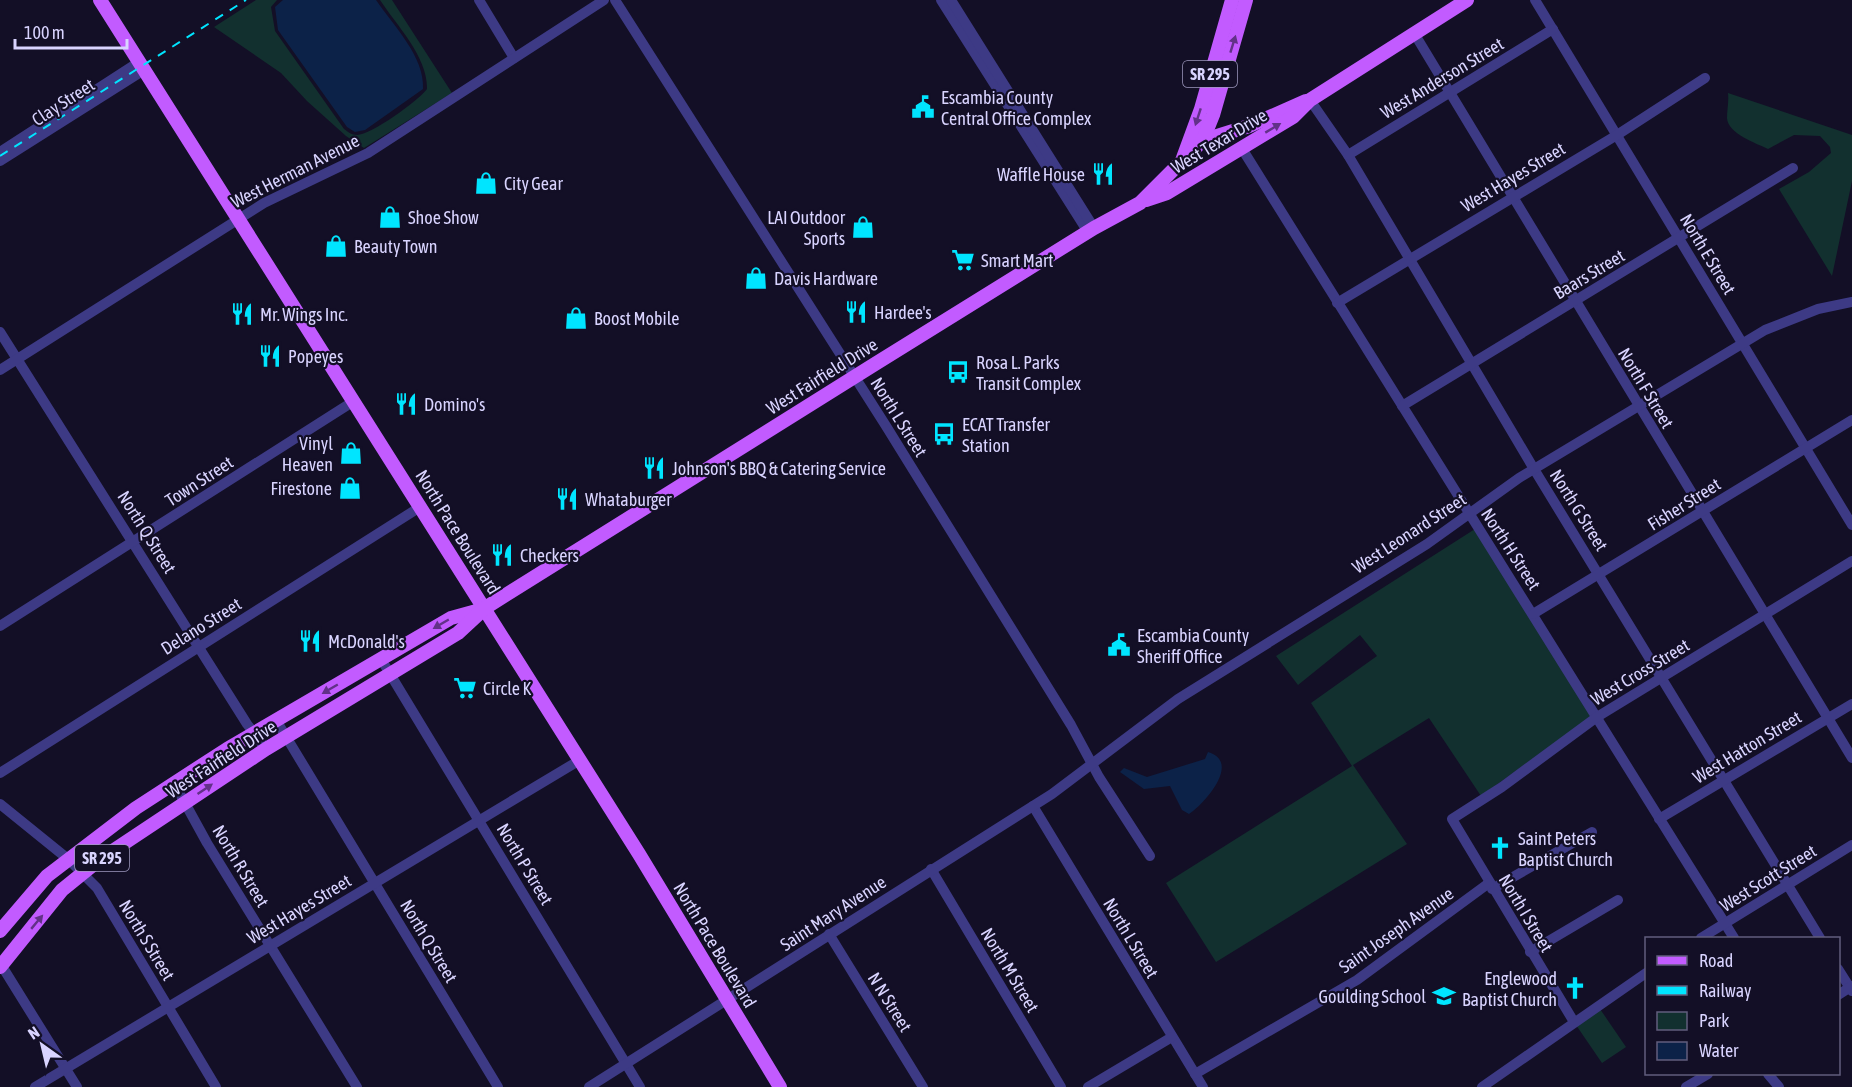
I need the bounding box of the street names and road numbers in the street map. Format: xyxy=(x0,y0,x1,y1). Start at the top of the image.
street label: West Anderson Street xyxy=(1377,33,1507,123)
road number: SR 295 xyxy=(1183,61,1237,87)
street label: Clay Street xyxy=(28,74,98,130)
street label: West Texar Drive xyxy=(1167,104,1271,178)
street label: West Herman Avenue xyxy=(227,130,363,212)
street label: West Hayes Street xyxy=(1457,138,1569,216)
street label: North E Street xyxy=(1676,210,1740,298)
street label: Baars Street xyxy=(1550,245,1628,303)
street label: West Fairfield Drive xyxy=(763,333,881,419)
street label: North F Street xyxy=(1614,344,1678,432)
street label: North L Street xyxy=(866,373,932,461)
street label: Town Street xyxy=(161,451,237,511)
street label: North G Street xyxy=(1546,465,1612,555)
street label: North Pace Boulevard xyxy=(411,466,505,598)
street label: Fisher Street xyxy=(1644,473,1724,535)
street label: North Q Street xyxy=(113,487,181,577)
street label: West Leonard Street xyxy=(1348,488,1470,578)
street label: North H Street xyxy=(1477,504,1545,594)
street label: Delano Street xyxy=(157,593,245,659)
street label: West Cross Street xyxy=(1587,634,1693,710)
street label: West Hatton Street xyxy=(1689,706,1805,788)
street label: West Fairfield Drive xyxy=(162,716,280,802)
street label: North P Street xyxy=(492,819,558,909)
street label: North R Street xyxy=(208,821,274,911)
street label: West Scott Street xyxy=(1716,840,1820,916)
road number: SR 295 xyxy=(75,845,129,871)
street label: West Hayes Street xyxy=(243,870,355,948)
street label: North I Street xyxy=(1495,870,1557,956)
street label: Saint Mary Avenue xyxy=(776,871,890,955)
street label: North Pace Boulevard xyxy=(669,879,761,1011)
street label: Saint Joseph Avenue xyxy=(1335,883,1457,977)
street label: North L Street xyxy=(1099,894,1163,982)
street label: North S Street xyxy=(115,896,179,984)
street label: North Q Street xyxy=(396,896,462,986)
street label: North M Street xyxy=(977,924,1043,1016)
street label: N N Street xyxy=(864,969,916,1035)

